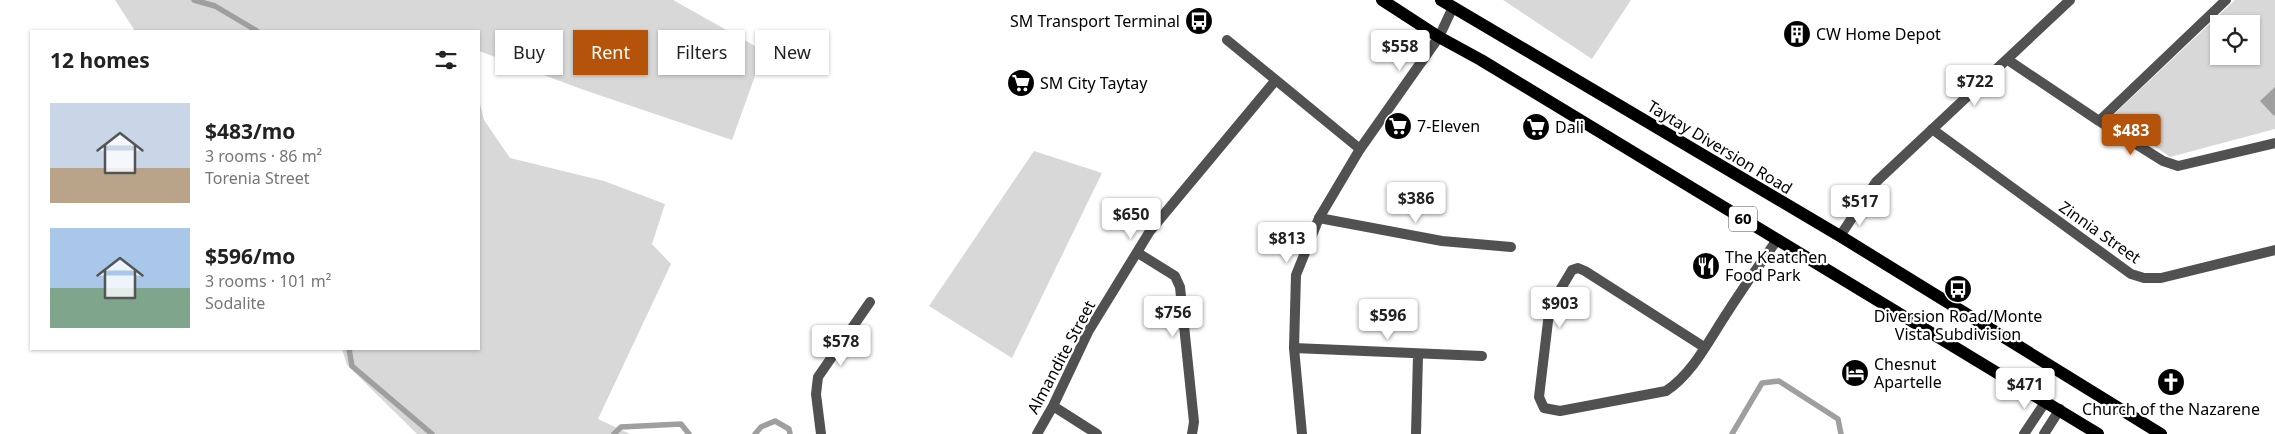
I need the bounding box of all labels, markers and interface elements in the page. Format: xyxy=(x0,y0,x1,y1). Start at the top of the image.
bus stop icon: SM Transport Terminal xyxy=(1184,6,1214,36)
place label: SM Transport Terminal xyxy=(1010,10,1180,32)
map controls xyxy=(2210,15,2260,65)
button: locate xyxy=(2210,15,2260,65)
building icon: CW Home Depot xyxy=(1782,19,1812,49)
place label: CW Home Depot xyxy=(1816,23,1941,45)
chip: Buy xyxy=(495,30,563,75)
chip: Rent xyxy=(573,30,648,75)
chip: Filters xyxy=(658,30,745,75)
chip: New xyxy=(755,30,829,75)
pin: $558 xyxy=(1370,30,1430,72)
text: $558 xyxy=(1382,35,1418,57)
text: 12 homes xyxy=(50,46,150,74)
icon: filters xyxy=(432,46,460,74)
pin: $722 xyxy=(1945,64,2005,107)
supermarket icon: SM City Taytay xyxy=(1006,68,1036,98)
text: $722 xyxy=(1957,70,1993,92)
place label: SM City Taytay xyxy=(1040,72,1148,94)
street label: Taytay Diversion Road xyxy=(1643,95,1797,199)
supermarket icon: 7-Eleven xyxy=(1383,111,1413,141)
supermarket icon: Dali xyxy=(1521,112,1551,142)
pin: $483 xyxy=(2101,114,2161,156)
place label: 7-Eleven xyxy=(1417,115,1480,137)
place label: Dali xyxy=(1555,116,1584,138)
text: $483/mo xyxy=(205,117,295,145)
text: $483 xyxy=(2113,119,2149,141)
icon: home xyxy=(90,123,150,183)
text: 3 rooms · 86 m² xyxy=(205,145,322,167)
text: Torenia Street xyxy=(205,167,310,189)
pin: $386 xyxy=(1386,182,1446,224)
pin: $517 xyxy=(1830,184,1890,227)
text: $386 xyxy=(1398,187,1434,209)
text: $517 xyxy=(1842,190,1878,212)
street label: Zinnia Street xyxy=(2055,196,2145,268)
pin: $650 xyxy=(1101,198,1161,240)
text: $650 xyxy=(1113,203,1149,225)
road number: 60 xyxy=(1729,206,1757,232)
pin: $813 xyxy=(1257,222,1317,264)
text: $813 xyxy=(1269,227,1305,249)
text: $596/mo xyxy=(205,242,295,270)
place label: The Keatchen Food Park xyxy=(1725,246,1827,286)
icon: home xyxy=(90,248,150,308)
restaurant icon: The Keatchen Food Park xyxy=(1691,251,1721,281)
text: 3 rooms · 101 m² xyxy=(205,270,331,292)
bus stop icon: Diversion Road/Monte Vista Subdivision xyxy=(1943,274,1973,304)
pin: $903 xyxy=(1530,286,1590,329)
text: Sodalite xyxy=(205,292,265,314)
text: $903 xyxy=(1542,292,1578,314)
street label: Almandite Street xyxy=(1022,296,1100,418)
pin: $756 xyxy=(1143,296,1203,338)
pin: $596 xyxy=(1358,298,1418,341)
text: $756 xyxy=(1155,301,1191,323)
text: $596 xyxy=(1370,304,1406,326)
place label: Diversion Road/Monte Vista Subdivision xyxy=(1874,305,2042,345)
pin: $578 xyxy=(811,324,871,367)
text: $578 xyxy=(823,330,859,352)
place label: Chesnut Apartelle xyxy=(1874,353,1942,393)
hotel icon: Chesnut Apartelle xyxy=(1840,358,1870,388)
church icon: Church of the Nazarene xyxy=(2156,367,2186,397)
pin: $471 xyxy=(1995,368,2055,410)
text: $471 xyxy=(2007,373,2043,395)
place label: Church of the Nazarene xyxy=(2082,398,2260,420)

